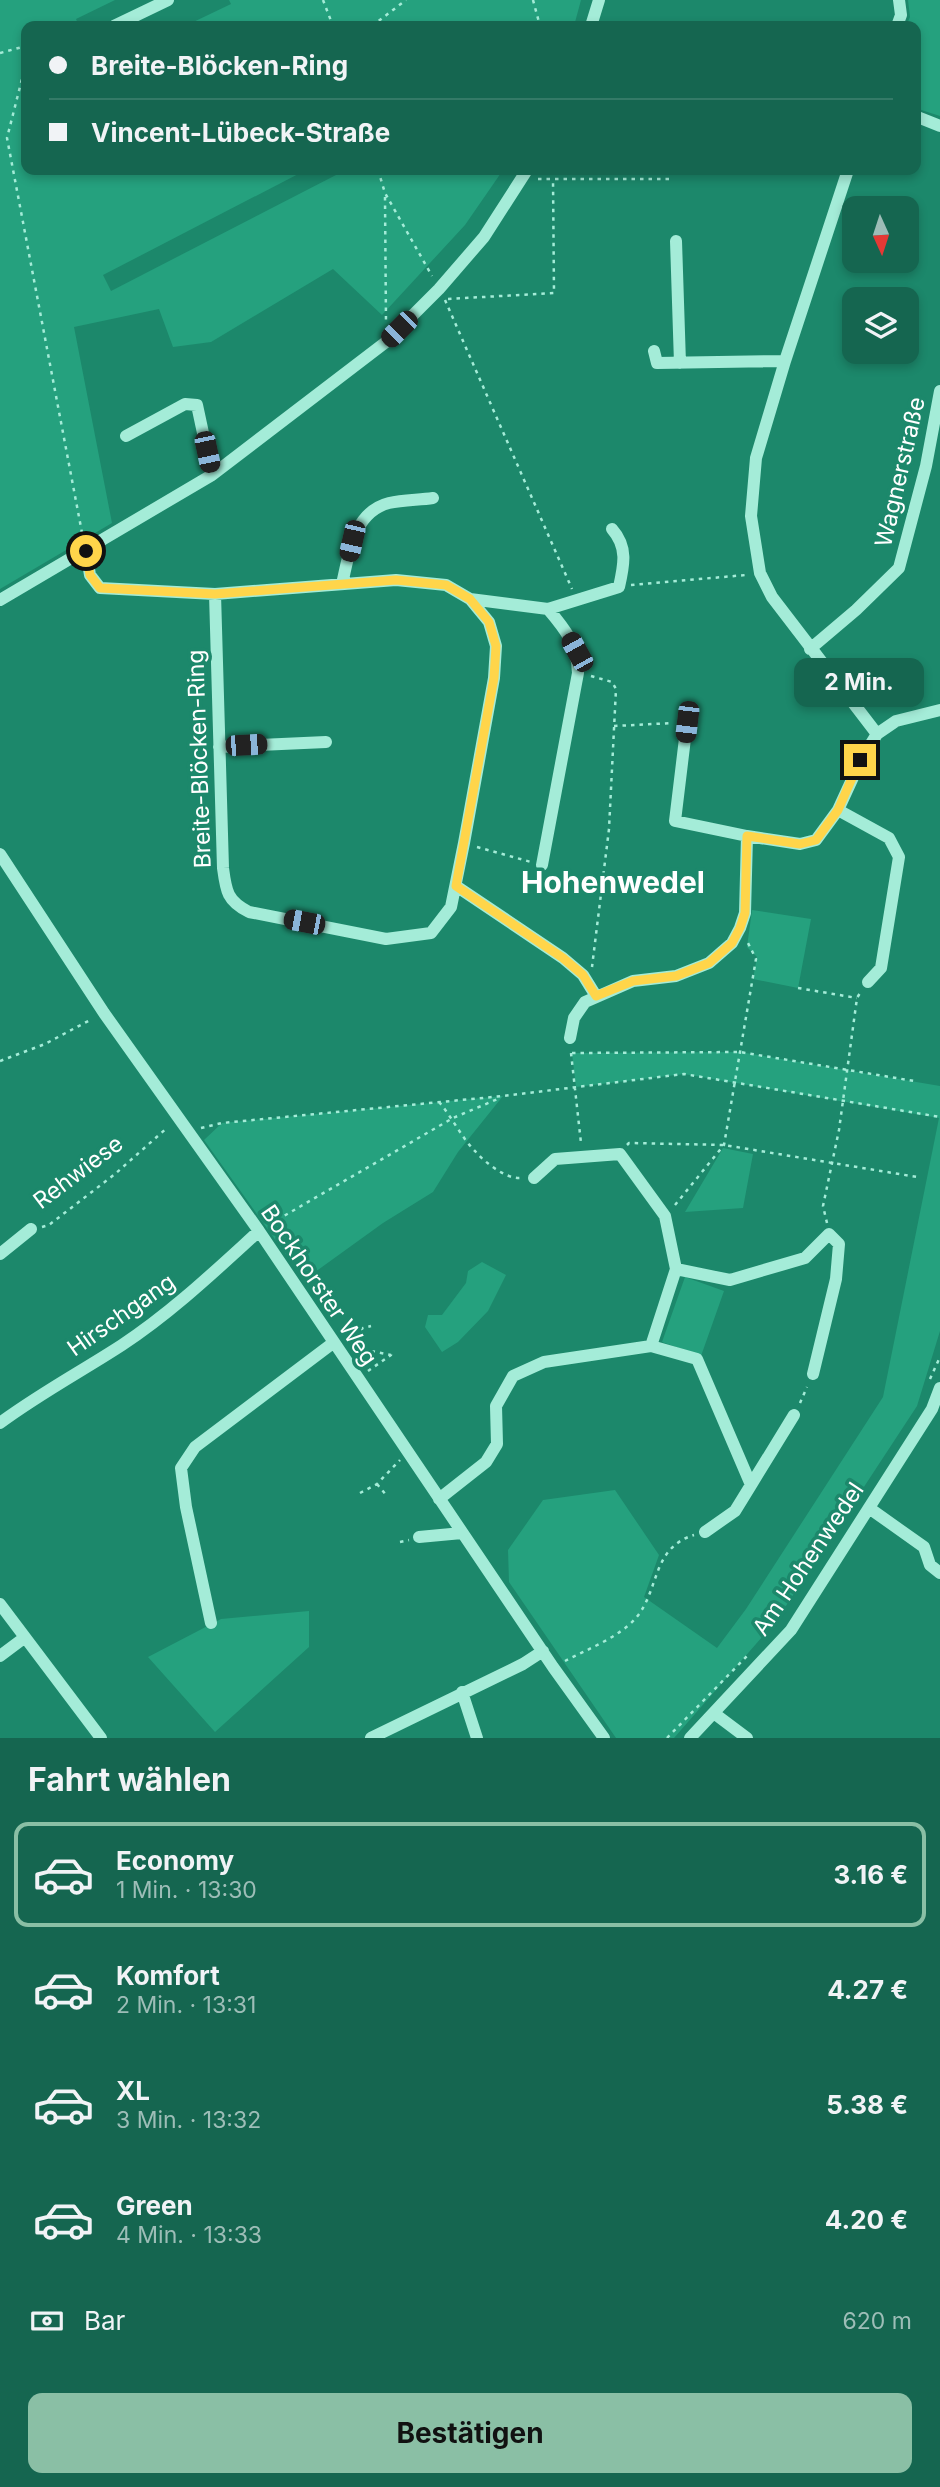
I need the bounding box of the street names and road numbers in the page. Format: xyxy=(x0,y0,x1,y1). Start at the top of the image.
street label: Wagnerstraße xyxy=(869,394,931,550)
street label: Breite-Blöcken-Ring xyxy=(181,649,217,869)
street label: Rehwiese xyxy=(28,1129,128,1215)
street label: Bockhorster Weg xyxy=(255,1199,383,1371)
street label: Hirschgang xyxy=(62,1268,180,1362)
street label: Am Hohenwedel xyxy=(746,1477,870,1641)

